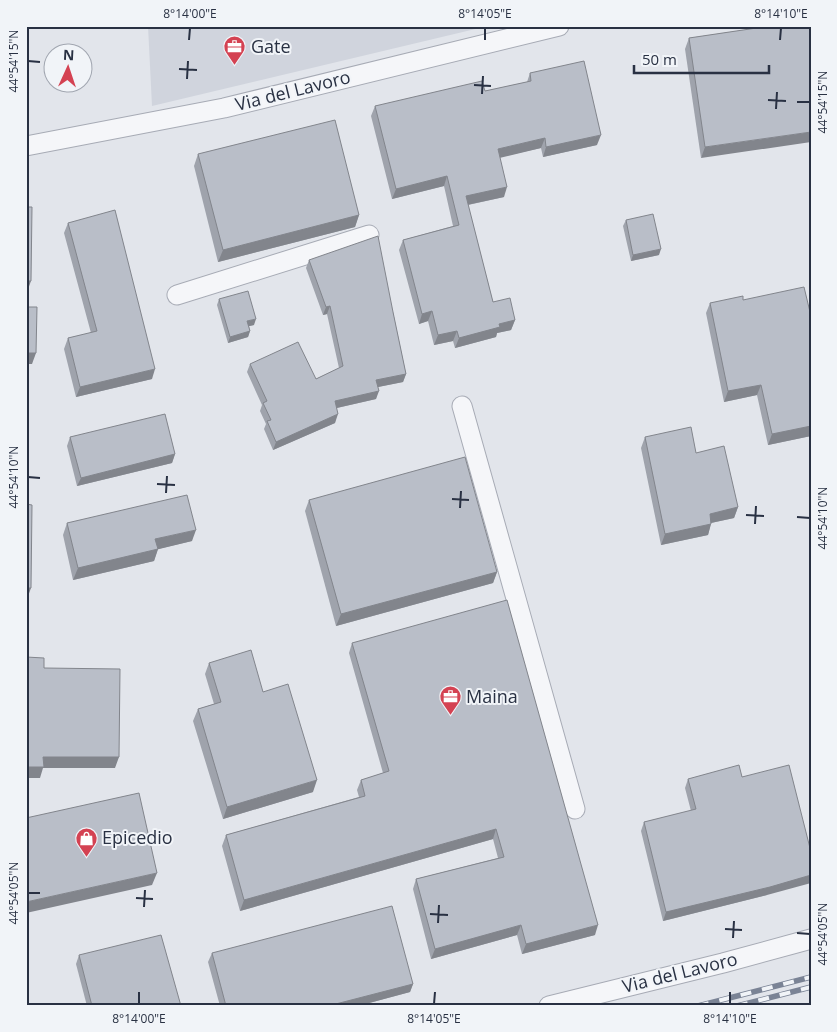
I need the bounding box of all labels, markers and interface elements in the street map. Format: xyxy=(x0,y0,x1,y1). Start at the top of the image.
text: 8°14'00"E xyxy=(163,5,217,22)
text: 8°14'05"E xyxy=(458,5,512,22)
text: 8°14'10"E xyxy=(754,5,808,22)
text: 44°54'15"N xyxy=(5,30,22,92)
place label: Gate xyxy=(251,34,291,58)
office icon: Gate xyxy=(223,35,247,66)
north arrow xyxy=(42,42,92,92)
scale bar xyxy=(634,42,770,74)
text: N xyxy=(63,45,75,64)
text: 50 m xyxy=(642,49,677,69)
street label: Via del Lavoro xyxy=(233,64,353,116)
text: 44°54'15"N xyxy=(814,71,831,133)
text: 44°54'10"N xyxy=(5,446,22,508)
text: 44°54'10"N xyxy=(814,487,831,549)
place label: Maina xyxy=(466,684,518,708)
office icon: Maina xyxy=(438,685,462,716)
place label: Epicedio xyxy=(102,825,173,849)
shop icon: Epicedio xyxy=(74,826,98,857)
text: 44°54'05"N xyxy=(5,862,22,924)
text: 44°54'05"N xyxy=(814,903,831,965)
street label: Via del Lavoro xyxy=(620,946,740,998)
text: 8°14'00"E xyxy=(112,1010,166,1027)
text: 8°14'05"E xyxy=(407,1010,461,1027)
text: 8°14'10"E xyxy=(703,1010,757,1027)

